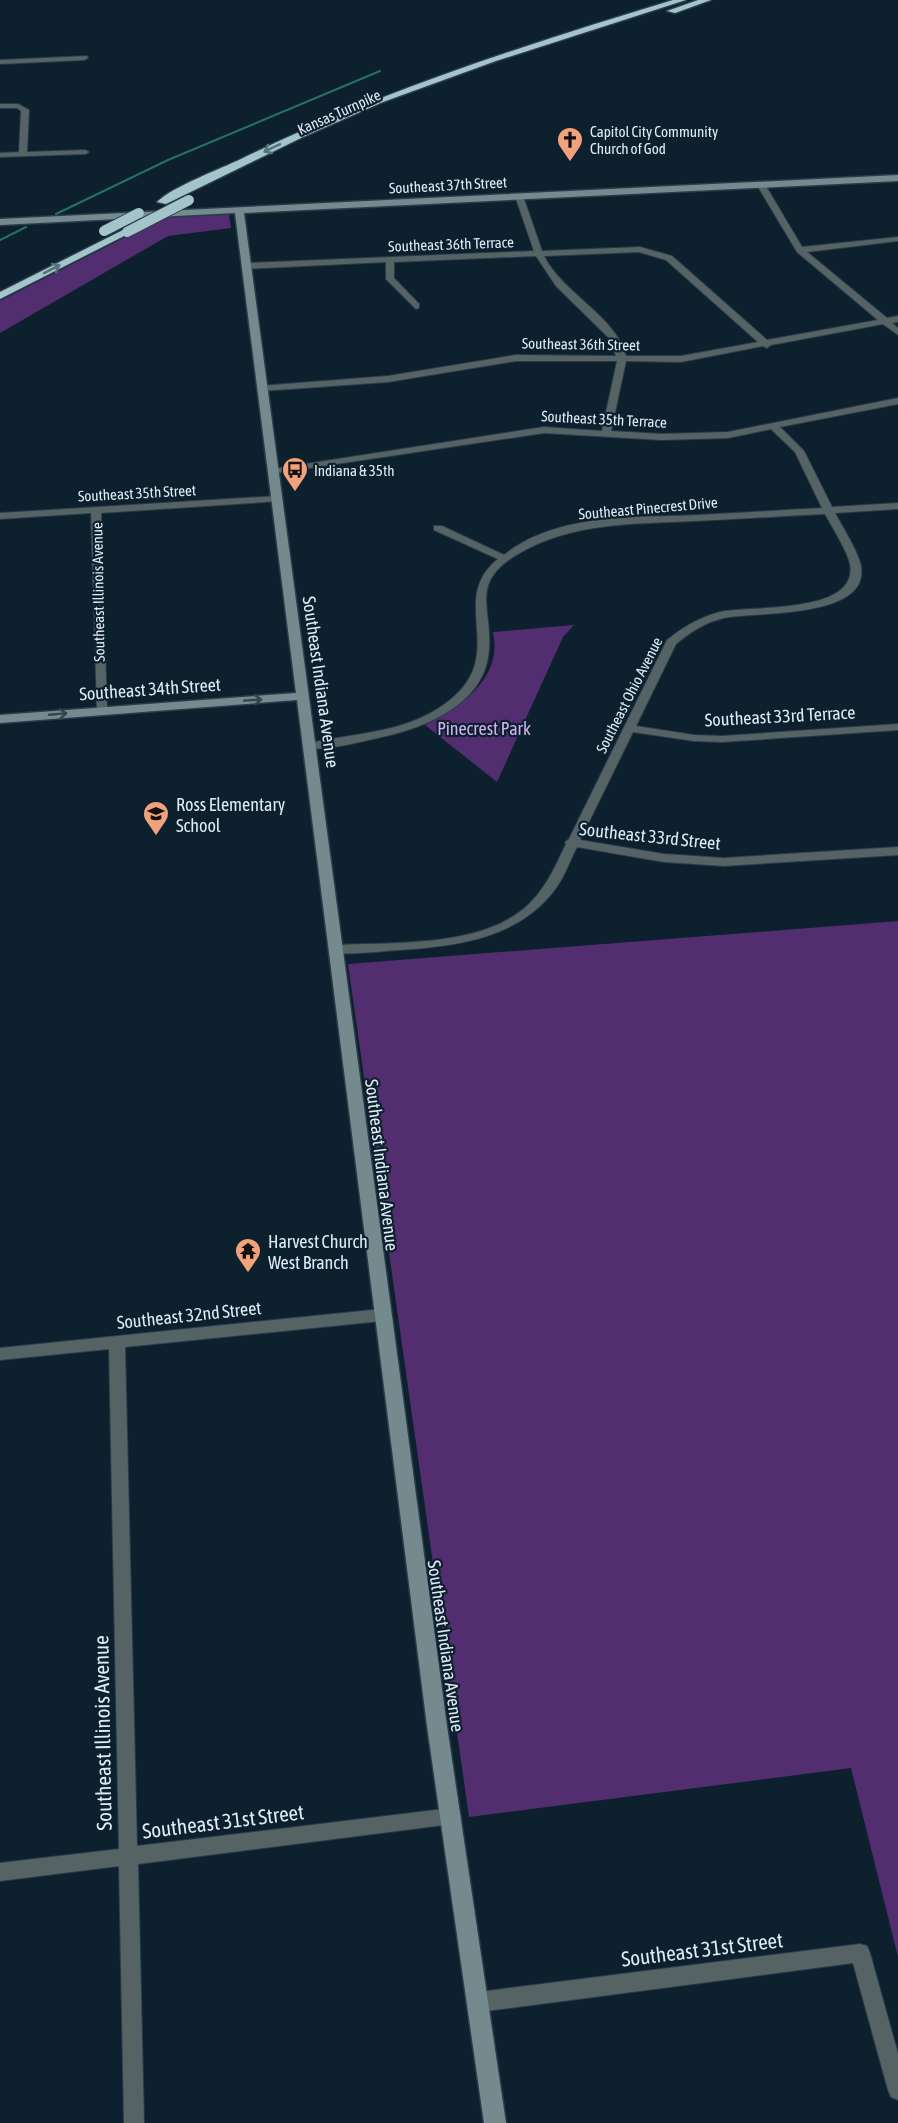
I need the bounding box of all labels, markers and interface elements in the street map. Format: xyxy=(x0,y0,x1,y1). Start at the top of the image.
street label: Kansas Turnpike xyxy=(295,86,383,138)
place label: Capitol City Community Church of God xyxy=(590,123,718,157)
church icon: Capitol City Community Church of God xyxy=(555,125,585,163)
one-way arrow xyxy=(263,142,281,154)
street label: Southeast 37th Street xyxy=(388,173,508,197)
street label: Southeast 36th Terrace xyxy=(388,233,514,255)
one-way arrow xyxy=(43,263,61,275)
street label: Southeast 36th Street xyxy=(522,334,640,354)
street label: Southeast 35th Terrace xyxy=(541,407,667,431)
bus stop icon: Indiana & 35th xyxy=(280,455,310,493)
place label: Indiana & 35th xyxy=(314,462,395,479)
street label: Southeast 35th Street xyxy=(77,481,197,505)
street label: Southeast Pinecrest Drive xyxy=(578,493,719,523)
street label: Southeast Illinois Avenue xyxy=(88,522,108,662)
street label: Southeast Indiana Avenue xyxy=(299,595,343,769)
street label: Southeast Ohio Avenue xyxy=(592,634,666,756)
street label: Southeast 34th Street xyxy=(78,674,222,704)
one-way arrow xyxy=(242,694,262,705)
street label: Southeast 33rd Terrace xyxy=(704,702,856,730)
one-way arrow xyxy=(48,708,68,719)
park label: Pinecrest Park xyxy=(437,718,531,739)
place label: Ross Elementary School xyxy=(176,794,285,836)
school or university icon: Ross Elementary School xyxy=(141,799,171,837)
street label: Southeast 33rd Street xyxy=(578,818,722,854)
street label: Southeast Indiana Avenue xyxy=(361,1078,403,1252)
place label: Harvest Church West Branch xyxy=(268,1231,368,1273)
temple icon: Harvest Church West Branch xyxy=(233,1236,263,1274)
street label: Southeast 32nd Street xyxy=(116,1297,262,1333)
street label: Southeast Indiana Avenue xyxy=(424,1559,468,1733)
street label: Southeast Illinois Avenue xyxy=(88,1635,116,1831)
street label: Southeast 31st Street xyxy=(141,1799,305,1843)
street label: Southeast 31st Street xyxy=(620,1927,784,1971)

